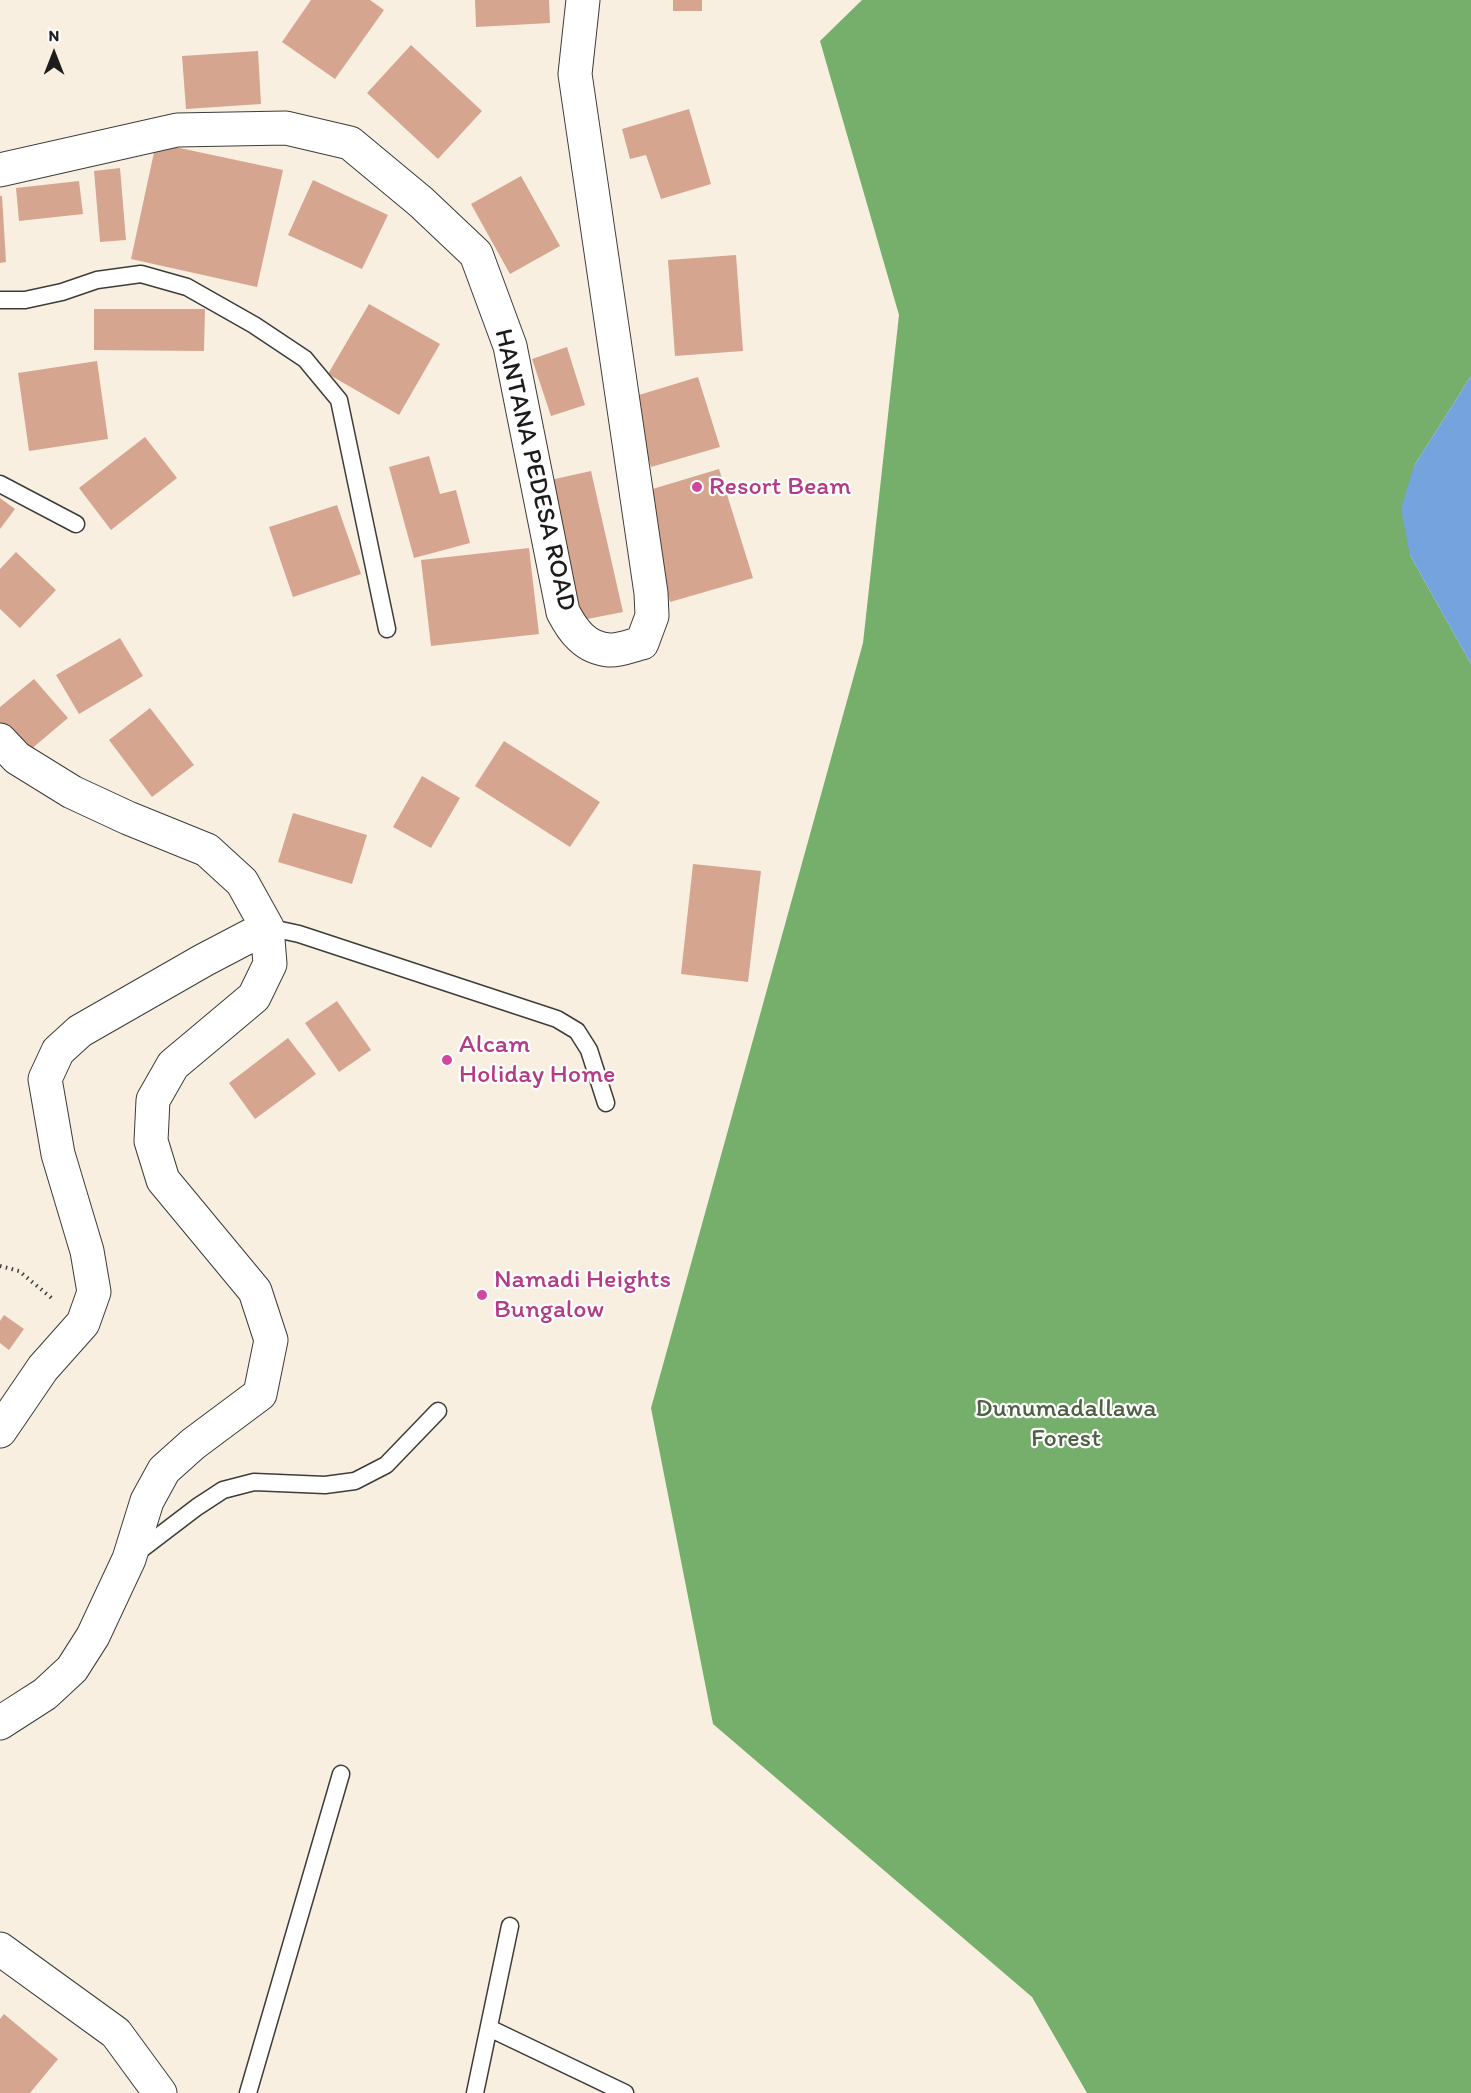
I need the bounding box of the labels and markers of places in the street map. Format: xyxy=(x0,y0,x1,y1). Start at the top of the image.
place label: Resort Beam xyxy=(709,471,851,503)
marker: Resort Beam xyxy=(690,480,704,494)
place label: Alcam Holiday Home xyxy=(459,1029,615,1090)
marker: Alcam Holiday Home xyxy=(440,1053,454,1067)
place label: Namadi Heights Bungalow xyxy=(494,1264,671,1326)
marker: Namadi Heights Bungalow xyxy=(475,1288,489,1302)

